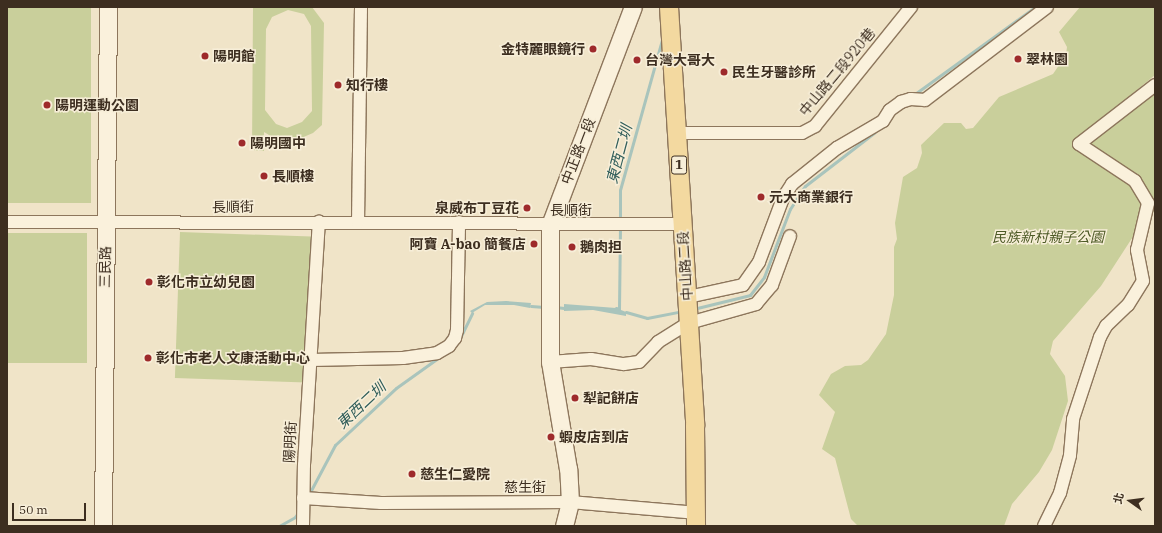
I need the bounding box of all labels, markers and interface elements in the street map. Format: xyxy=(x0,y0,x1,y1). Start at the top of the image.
street label: 中山路二段920巷 xyxy=(795,25,879,119)
place label: 金特麗眼鏡行 xyxy=(501,41,585,57)
marker: 金特麗眼鏡行 xyxy=(588,44,598,54)
place label: 陽明館 xyxy=(213,48,255,64)
marker: 陽明館 xyxy=(200,51,210,61)
place label: 翠林園 xyxy=(1026,51,1068,67)
place label: 台灣大哥大 xyxy=(645,52,715,68)
marker: 翠林園 xyxy=(1013,54,1023,64)
marker: 台灣大哥大 xyxy=(632,55,642,65)
place label: 民生牙醫診所 xyxy=(732,64,816,80)
marker: 民生牙醫診所 xyxy=(719,67,729,77)
place label: 知行樓 xyxy=(346,77,388,93)
marker: 知行樓 xyxy=(333,80,343,90)
place label: 陽明運動公園 xyxy=(55,97,139,113)
marker: 陽明運動公園 xyxy=(42,100,52,110)
street label: 中正路一段 xyxy=(558,115,598,187)
water label: 東西二圳 xyxy=(603,123,635,185)
place label: 陽明國中 xyxy=(250,135,306,151)
marker: 陽明國中 xyxy=(237,138,247,148)
road number: 1 xyxy=(671,154,687,176)
place label: 長順樓 xyxy=(272,168,314,184)
marker: 長順樓 xyxy=(259,171,269,181)
place label: 元大商業銀行 xyxy=(769,189,853,205)
marker: 元大商業銀行 xyxy=(756,192,766,202)
street label: 長順街 xyxy=(212,198,254,216)
place label: 泉威布丁豆花 xyxy=(435,200,519,216)
street label: 長順街 xyxy=(550,202,592,218)
marker: 泉威布丁豆花 xyxy=(522,203,532,213)
park label: 民族新村親子公園 xyxy=(992,229,1104,245)
street label: 中山路二段 xyxy=(674,230,696,302)
place label: 阿寶 A-bao 簡餐店 xyxy=(409,236,526,252)
marker: 阿寶 A-bao 簡餐店 xyxy=(529,239,539,249)
place label: 鵝肉担 xyxy=(580,239,622,255)
marker: 鵝肉担 xyxy=(567,242,577,252)
street label: 三民路 xyxy=(96,246,114,288)
place label: 彰化市立幼兒園 xyxy=(157,274,255,290)
marker: 彰化市立幼兒園 xyxy=(144,277,154,287)
place label: 彰化市老人文康活動中心 xyxy=(156,350,310,366)
marker: 彰化市老人文康活動中心 xyxy=(143,353,153,363)
water label: 東西二圳 xyxy=(333,378,389,432)
place label: 犁記餅店 xyxy=(583,390,639,406)
marker: 犁記餅店 xyxy=(570,393,580,403)
street label: 陽明街 xyxy=(281,421,299,463)
place label: 蝦皮店到店 xyxy=(559,429,629,445)
marker: 蝦皮店到店 xyxy=(546,432,556,442)
place label: 慈生仁愛院 xyxy=(420,466,490,482)
marker: 慈生仁愛院 xyxy=(407,469,417,479)
street label: 慈生街 xyxy=(504,479,546,495)
north arrow xyxy=(1110,481,1150,521)
text: 北 xyxy=(1110,491,1126,505)
scale bar xyxy=(14,495,88,521)
text: 50 m xyxy=(19,502,48,517)

